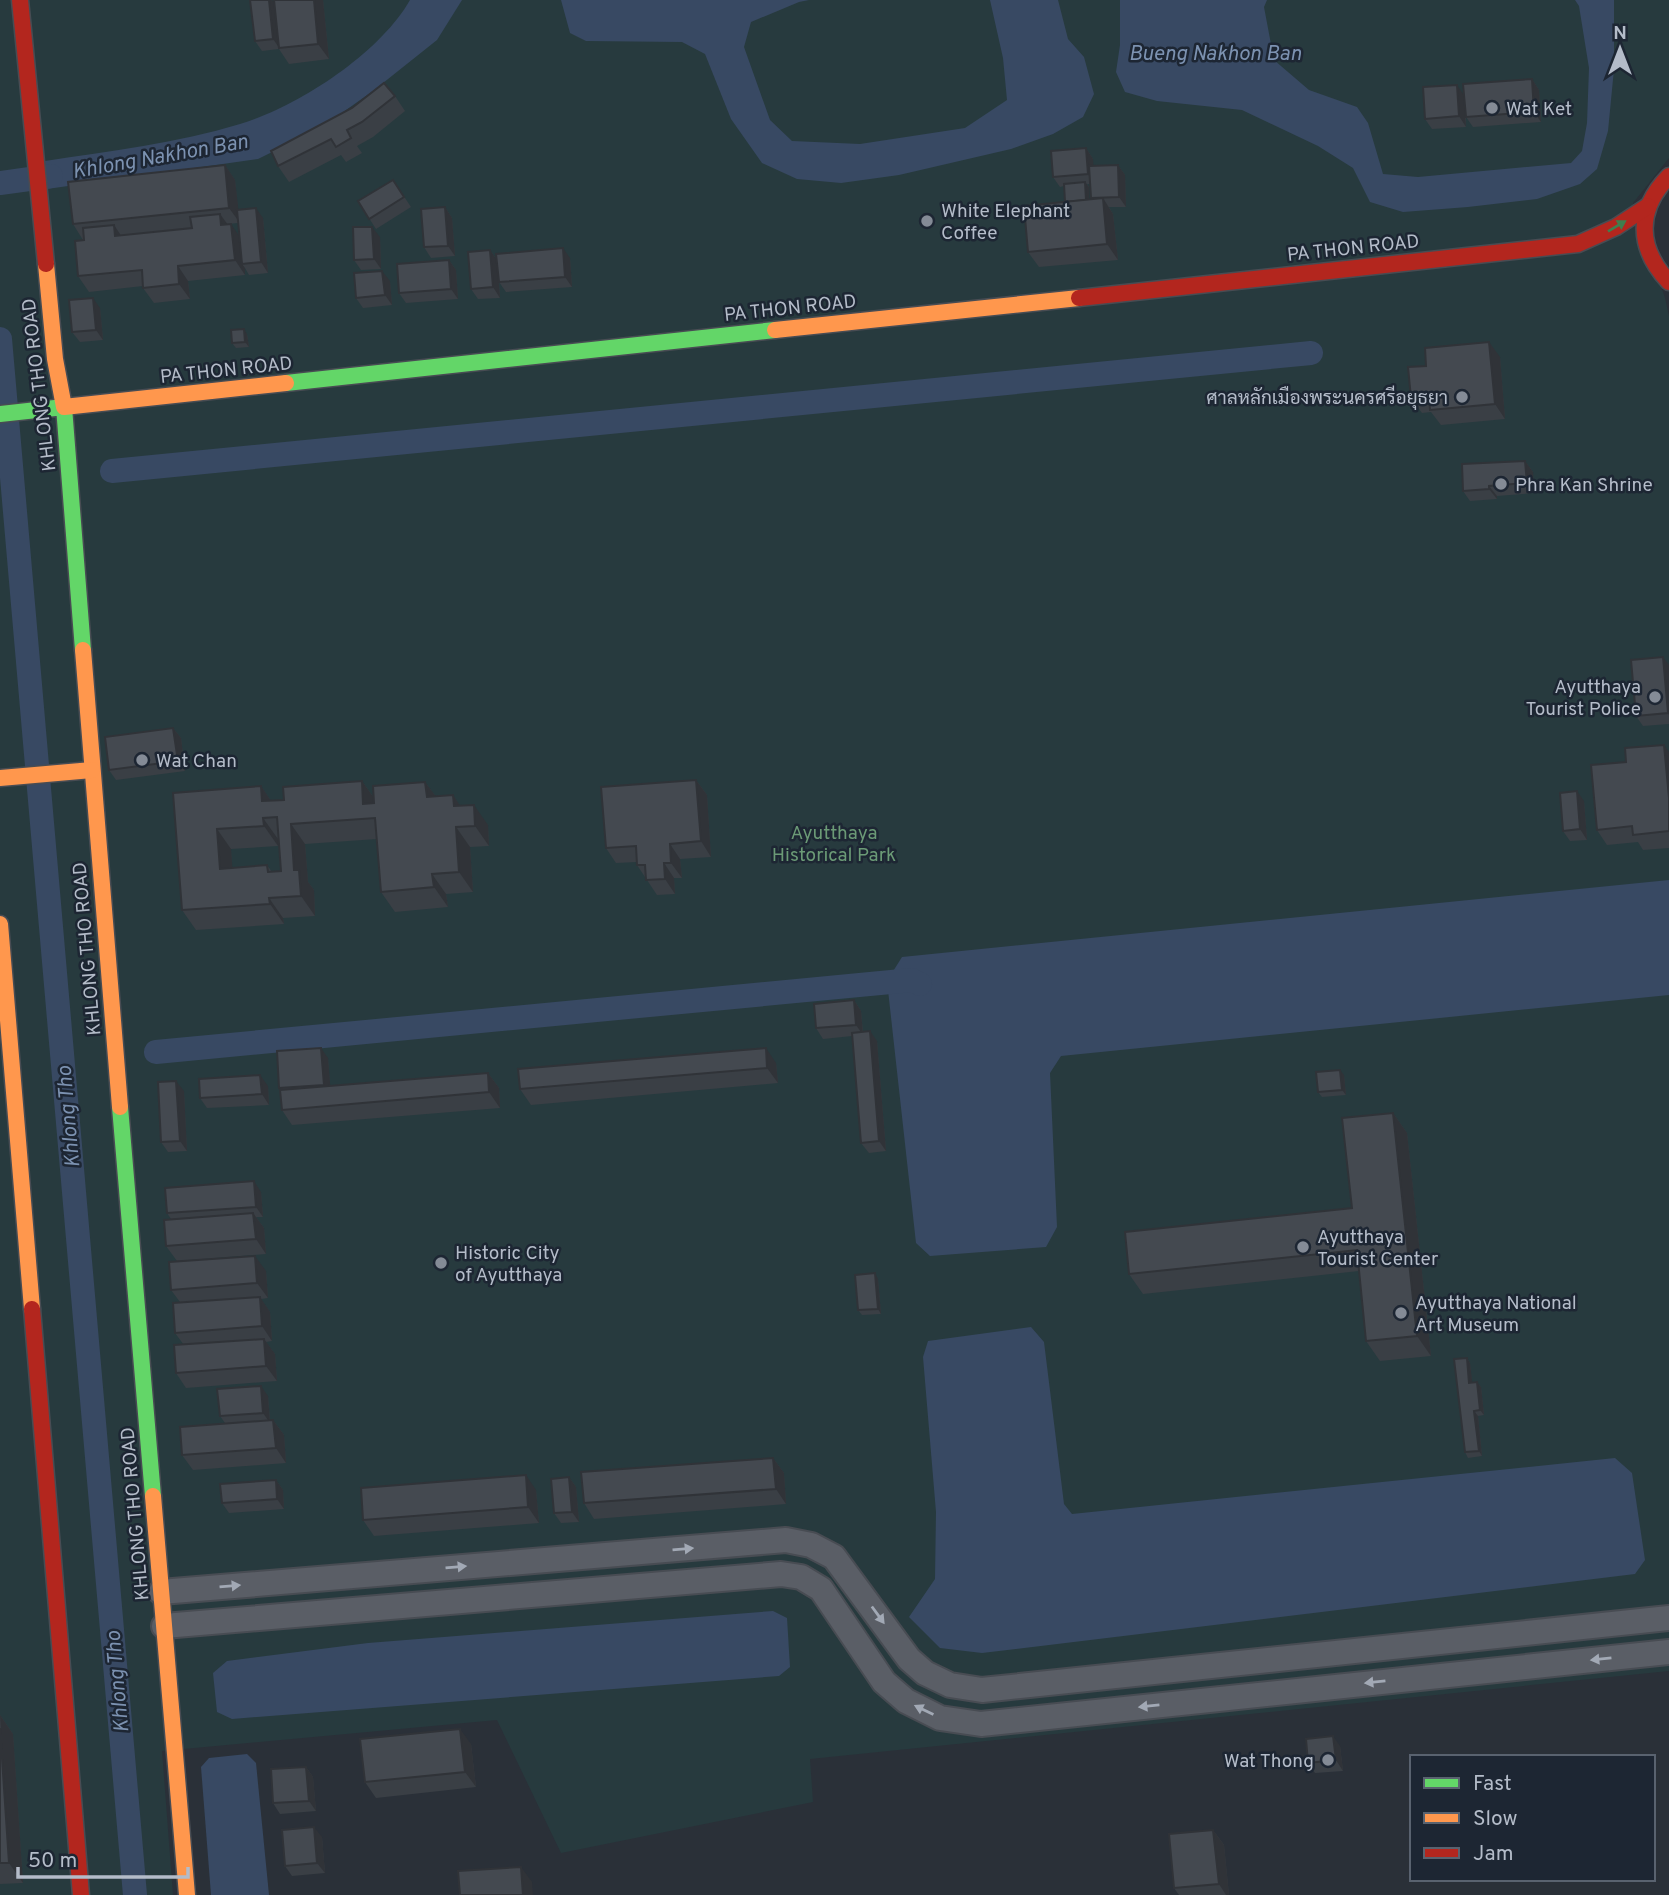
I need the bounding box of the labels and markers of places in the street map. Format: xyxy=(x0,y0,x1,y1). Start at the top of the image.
place label: Wat Ket xyxy=(1506,98,1572,122)
marker: Wat Ket xyxy=(1484,100,1500,116)
place label: White Elephant Coffee xyxy=(941,200,1070,246)
marker: White Elephant Coffee xyxy=(919,213,935,229)
place label: ศาลหลักเมืองพระนครศรีอยุธยา xyxy=(1206,385,1448,411)
marker: ศาลหลักเมืองพระนครศรีอยุธยา xyxy=(1454,389,1470,405)
place label: Phra Kan Shrine xyxy=(1515,474,1653,498)
marker: Phra Kan Shrine xyxy=(1493,476,1509,492)
place label: Ayutthaya Tourist Police xyxy=(1525,676,1641,722)
marker: Ayutthaya Tourist Police xyxy=(1647,689,1663,705)
place label: Wat Chan xyxy=(156,750,237,774)
marker: Wat Chan xyxy=(134,752,150,768)
place label: Ayutthaya Tourist Center xyxy=(1317,1226,1439,1272)
marker: Ayutthaya Tourist Center xyxy=(1295,1239,1311,1255)
place label: Historic City of Ayutthaya xyxy=(455,1242,562,1288)
marker: Historic City of Ayutthaya xyxy=(433,1255,449,1271)
place label: Ayutthaya National Art Museum xyxy=(1415,1292,1577,1338)
marker: Ayutthaya National Art Museum xyxy=(1393,1305,1409,1321)
place label: Wat Thong xyxy=(1224,1750,1314,1774)
marker: Wat Thong xyxy=(1320,1752,1336,1768)

